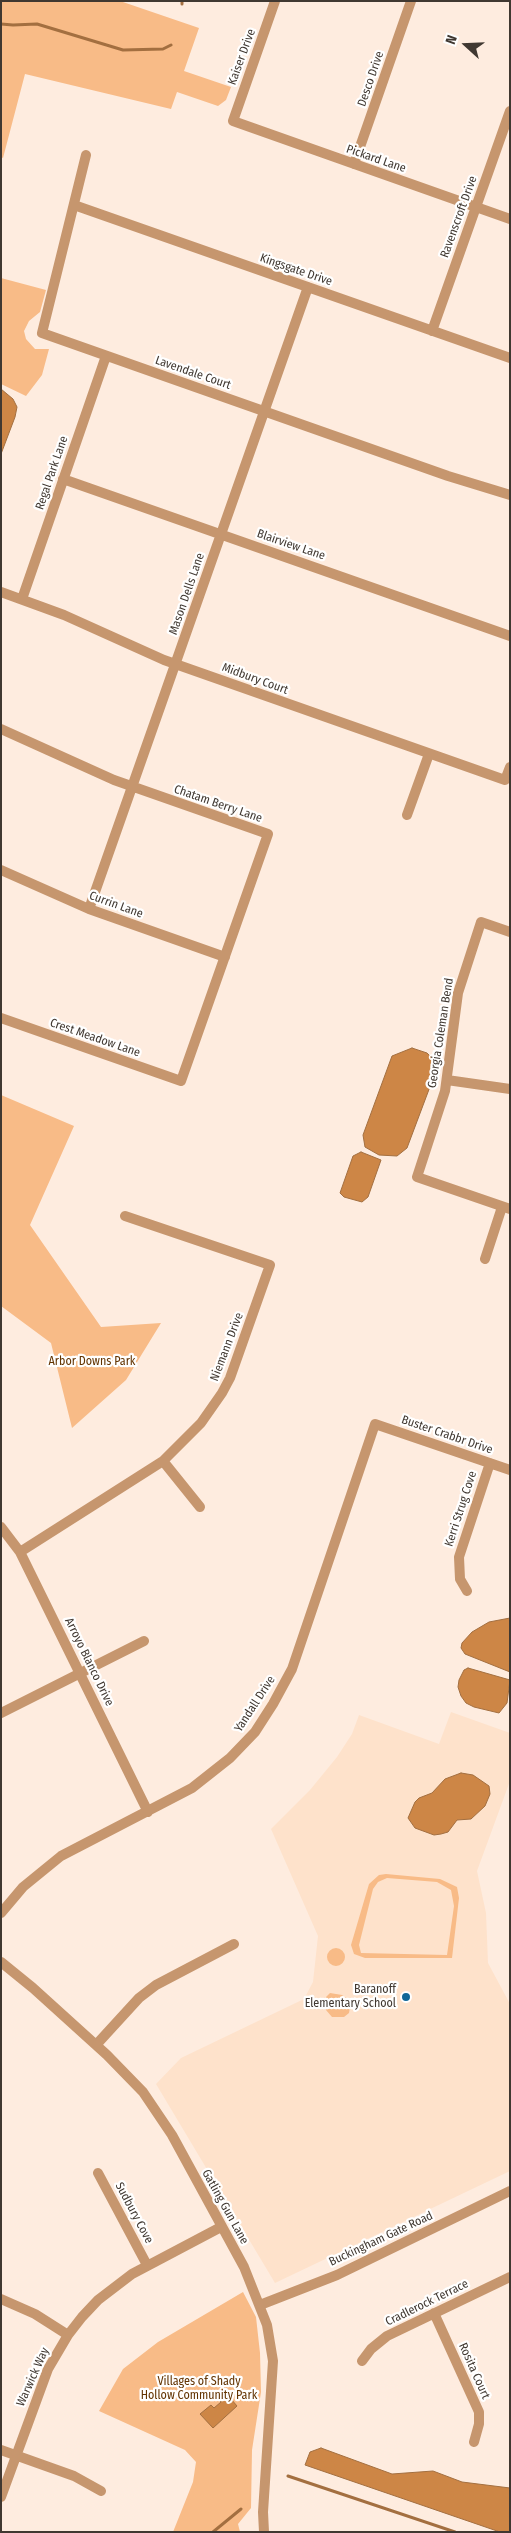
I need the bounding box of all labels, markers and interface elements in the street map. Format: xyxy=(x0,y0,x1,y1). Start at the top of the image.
north arrow xyxy=(441,20,491,70)
street label: Kaiser Drive xyxy=(225,27,259,87)
text: N xyxy=(442,33,461,47)
street label: Desco Drive xyxy=(355,49,387,109)
street label: Pickard Lane xyxy=(344,142,408,176)
street label: Ravenscroft Drive xyxy=(438,174,480,260)
street label: Kingsgate Drive xyxy=(258,251,334,289)
street label: Lavendale Court xyxy=(153,353,233,393)
street label: Regal Park Lane xyxy=(33,434,71,512)
street label: Blairview Lane xyxy=(255,527,327,563)
street label: Mason Dells Lane xyxy=(166,551,208,637)
street label: Midbury Court xyxy=(220,660,290,698)
street label: Chatam Berry Lane xyxy=(172,782,264,826)
street label: Currin Lane xyxy=(87,889,145,921)
street label: Georgia Coleman Bend xyxy=(425,977,457,1089)
street label: Crest Meadow Lane xyxy=(48,1016,142,1060)
street label: Niemann Drive xyxy=(207,1311,247,1383)
park label: Arbor Downs Park xyxy=(49,1355,135,1369)
street label: Buster Crabbr Drive xyxy=(400,1413,494,1457)
street label: Kerri Strug Cove xyxy=(442,1469,480,1549)
street label: Arroyo Blanco Drive xyxy=(61,1616,117,1708)
street label: Yandall Drive xyxy=(232,1673,278,1735)
place label: Baranoff Elementary School xyxy=(305,1983,396,2011)
marker: Baranoff Elementary School xyxy=(400,1991,412,2003)
street label: Gatling Gun Lane xyxy=(199,2167,251,2247)
street label: Sudbury Cove xyxy=(112,2180,156,2246)
street label: Buckingham Gate Road xyxy=(327,2209,435,2269)
street label: Cradlerock Terrace xyxy=(383,2277,471,2329)
street label: Rosita Court xyxy=(455,2341,493,2401)
street label: Warwick Way xyxy=(14,2345,52,2409)
park label: Villages of Shady Hollow Community Park xyxy=(141,2375,257,2403)

